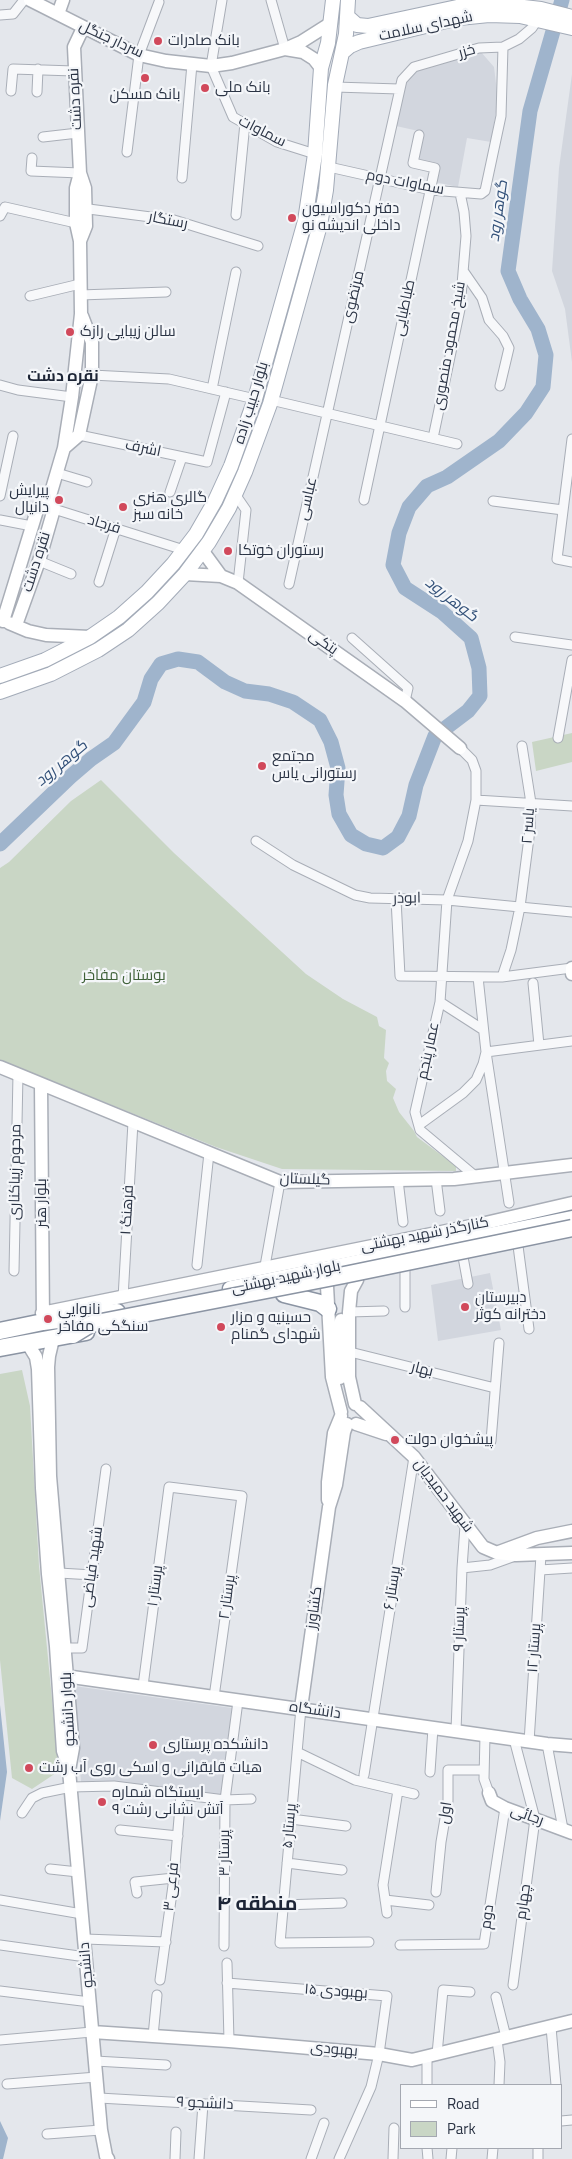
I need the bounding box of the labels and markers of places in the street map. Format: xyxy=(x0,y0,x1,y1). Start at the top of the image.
place label: بانک صادرات xyxy=(168,32,240,50)
marker: بانک صادرات xyxy=(152,35,164,47)
marker: بانک مسکن xyxy=(139,72,151,84)
place label: بانک ملی xyxy=(215,79,270,97)
marker: بانک ملی xyxy=(199,82,211,94)
place label: بانک مسکن xyxy=(110,86,180,104)
place label: دفتر دکوراسیون داخلی اندیشه نو xyxy=(302,200,400,235)
marker: دفتر دکوراسیون داخلی اندیشه نو xyxy=(286,212,298,224)
place label: سالن زیبایی رازک xyxy=(80,323,176,341)
marker: سالن زیبایی رازک xyxy=(64,326,76,338)
place label: پیرایش دانیال xyxy=(9,482,49,517)
place label: گالری هنری خانه سبز xyxy=(133,489,207,524)
marker: پیرایش دانیال xyxy=(53,494,65,506)
marker: گالری هنری خانه سبز xyxy=(117,501,129,513)
place label: رستوران خوتکا xyxy=(238,542,324,560)
marker: رستوران خوتکا xyxy=(222,545,234,557)
place label: مجتمع رستورانی یاس xyxy=(272,748,357,783)
marker: مجتمع رستورانی یاس xyxy=(256,760,268,772)
place label: دبیرستان دخترانه کوثر xyxy=(475,1289,546,1324)
place label: نانوایی سنگکی مفاخر xyxy=(58,1301,148,1336)
marker: دبیرستان دخترانه کوثر xyxy=(459,1301,471,1313)
place label: حسینیه و مزار شهدای گمنام xyxy=(231,1309,321,1344)
marker: نانوایی سنگکی مفاخر xyxy=(42,1313,54,1325)
marker: حسینیه و مزار شهدای گمنام xyxy=(215,1321,227,1333)
place label: پیشخوان دولت xyxy=(405,1431,493,1449)
marker: پیشخوان دولت xyxy=(389,1434,401,1446)
place label: دانشکده پرستاری xyxy=(163,1736,268,1754)
marker: دانشکده پرستاری xyxy=(147,1739,159,1751)
place label: هیات قایقرانی و اسکی روی آب رشت xyxy=(39,1759,262,1777)
marker: هیات قایقرانی و اسکی روی آب رشت xyxy=(23,1762,35,1774)
place label: ایستگاه شماره ۹ آتش نشانی رشت xyxy=(112,1784,224,1819)
marker: ایستگاه شماره ۹ آتش نشانی رشت xyxy=(96,1796,108,1808)

